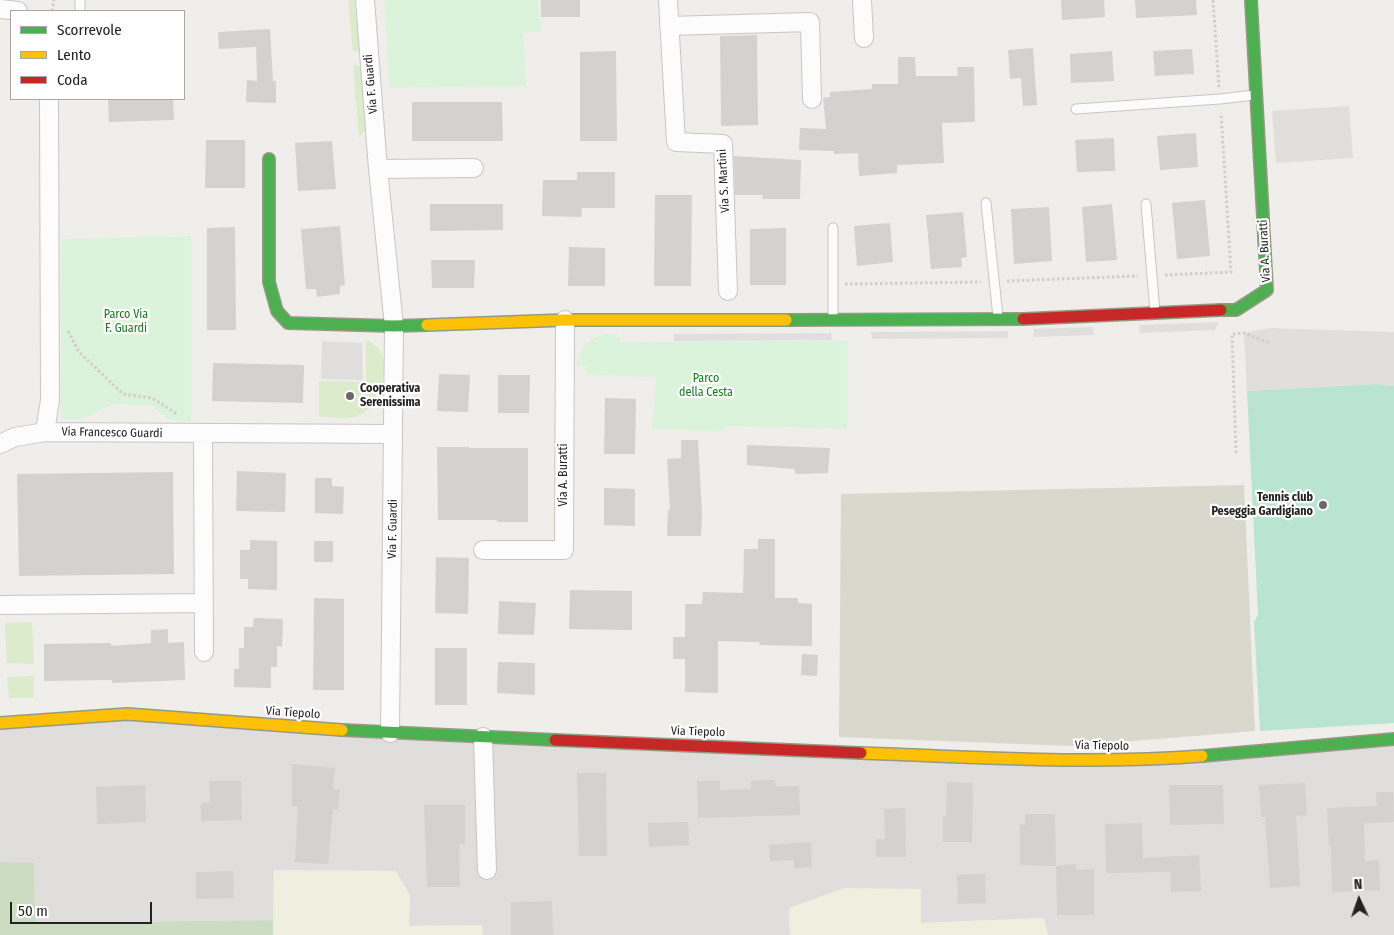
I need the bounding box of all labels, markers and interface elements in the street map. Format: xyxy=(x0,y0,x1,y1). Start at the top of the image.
legend xyxy=(10,10,185,100)
text: Scorrevole xyxy=(57,21,122,39)
text: Lento xyxy=(57,46,91,64)
street label: Via F. Guardi xyxy=(361,54,381,114)
text: Coda xyxy=(57,71,88,89)
street label: Via S. Martini xyxy=(715,149,733,213)
street label: Via A. Buratti xyxy=(1256,219,1274,283)
park label: Parco Via F. Guardi xyxy=(104,308,148,336)
park label: Parco della Cesta xyxy=(679,372,733,400)
place label: Cooperativa Serenissima xyxy=(360,382,421,410)
marker: Cooperativa Serenissima xyxy=(344,390,356,402)
street label: Via Francesco Guardi xyxy=(61,425,163,441)
street label: Via A. Buratti xyxy=(557,444,571,506)
place label: Tennis club Peseggia Gardigiano xyxy=(1211,491,1313,519)
street label: Via F. Guardi xyxy=(385,499,401,559)
marker: Tennis club Peseggia Gardigiano xyxy=(1317,499,1329,511)
street label: Via Tiepolo xyxy=(265,704,321,722)
street label: Via Tiepolo xyxy=(671,724,725,740)
street label: Via Tiepolo xyxy=(1075,738,1129,754)
north arrow xyxy=(1334,875,1384,925)
text: N xyxy=(1354,876,1363,893)
scale bar xyxy=(12,892,155,924)
text: 50 m xyxy=(18,902,48,920)

